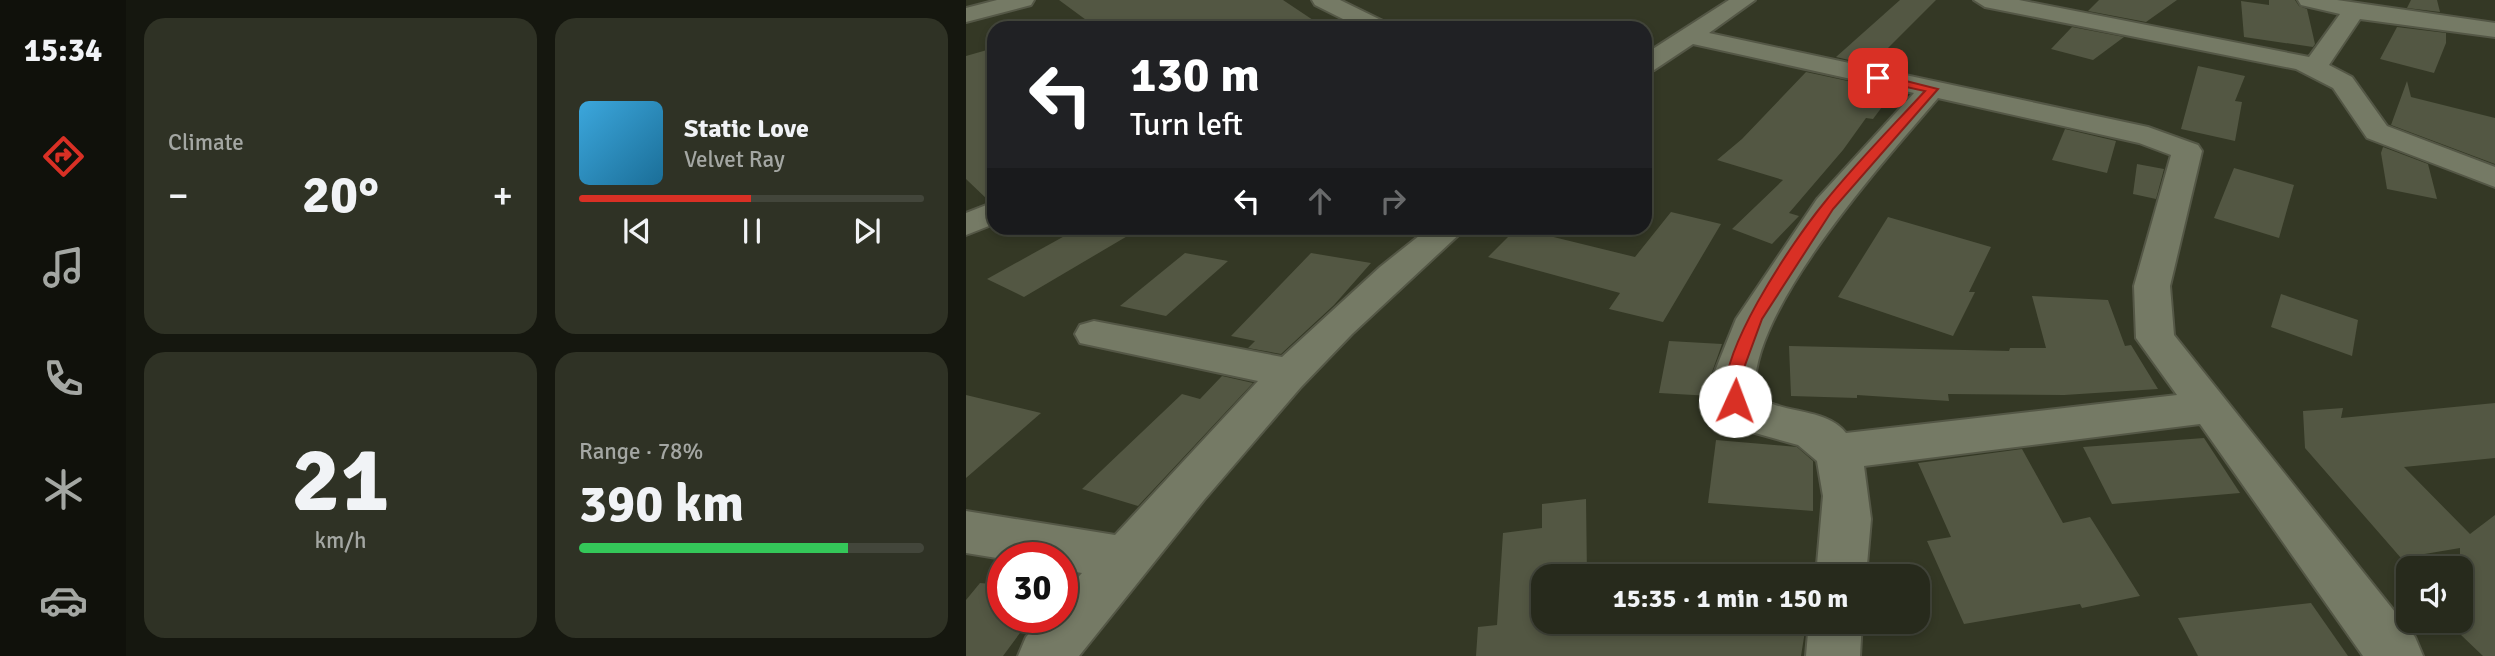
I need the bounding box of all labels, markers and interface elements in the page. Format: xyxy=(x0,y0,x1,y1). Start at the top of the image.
text: 15:34 xyxy=(24,31,102,70)
text: 130 m xyxy=(1130,45,1260,105)
pin xyxy=(1848,48,1908,108)
icon: left xyxy=(1015,49,1106,140)
icon: arrive xyxy=(1859,59,1897,97)
text: Turn left xyxy=(1130,105,1243,144)
text: Static Love xyxy=(684,113,809,145)
text: Climate xyxy=(168,128,244,157)
icon: directions xyxy=(39,132,88,181)
text: Velvet Ray xyxy=(684,145,785,174)
text: 20° xyxy=(302,163,379,227)
text: − xyxy=(168,172,189,219)
text: + xyxy=(492,172,513,219)
icon: left xyxy=(1228,182,1266,220)
icon: ahead xyxy=(1301,182,1339,220)
icon: right xyxy=(1374,182,1412,220)
icon: previous xyxy=(618,212,656,250)
icon: pause xyxy=(733,212,771,250)
icon: next xyxy=(848,212,886,250)
icon: music xyxy=(39,243,88,292)
icon: phone xyxy=(39,354,88,403)
position arrow xyxy=(1698,364,1772,438)
text: 21 xyxy=(291,424,390,537)
text: Range · 78% xyxy=(579,437,703,466)
icon: climate xyxy=(39,465,88,514)
text: 390 km xyxy=(579,472,744,536)
text: km/h xyxy=(314,526,367,555)
speed limit sign: 30 xyxy=(987,542,1078,633)
map controls xyxy=(2396,556,2473,633)
button: sound xyxy=(2396,556,2473,633)
icon: car xyxy=(39,576,88,625)
text: 15:35 · 1 min · 150 m xyxy=(1613,583,1848,615)

